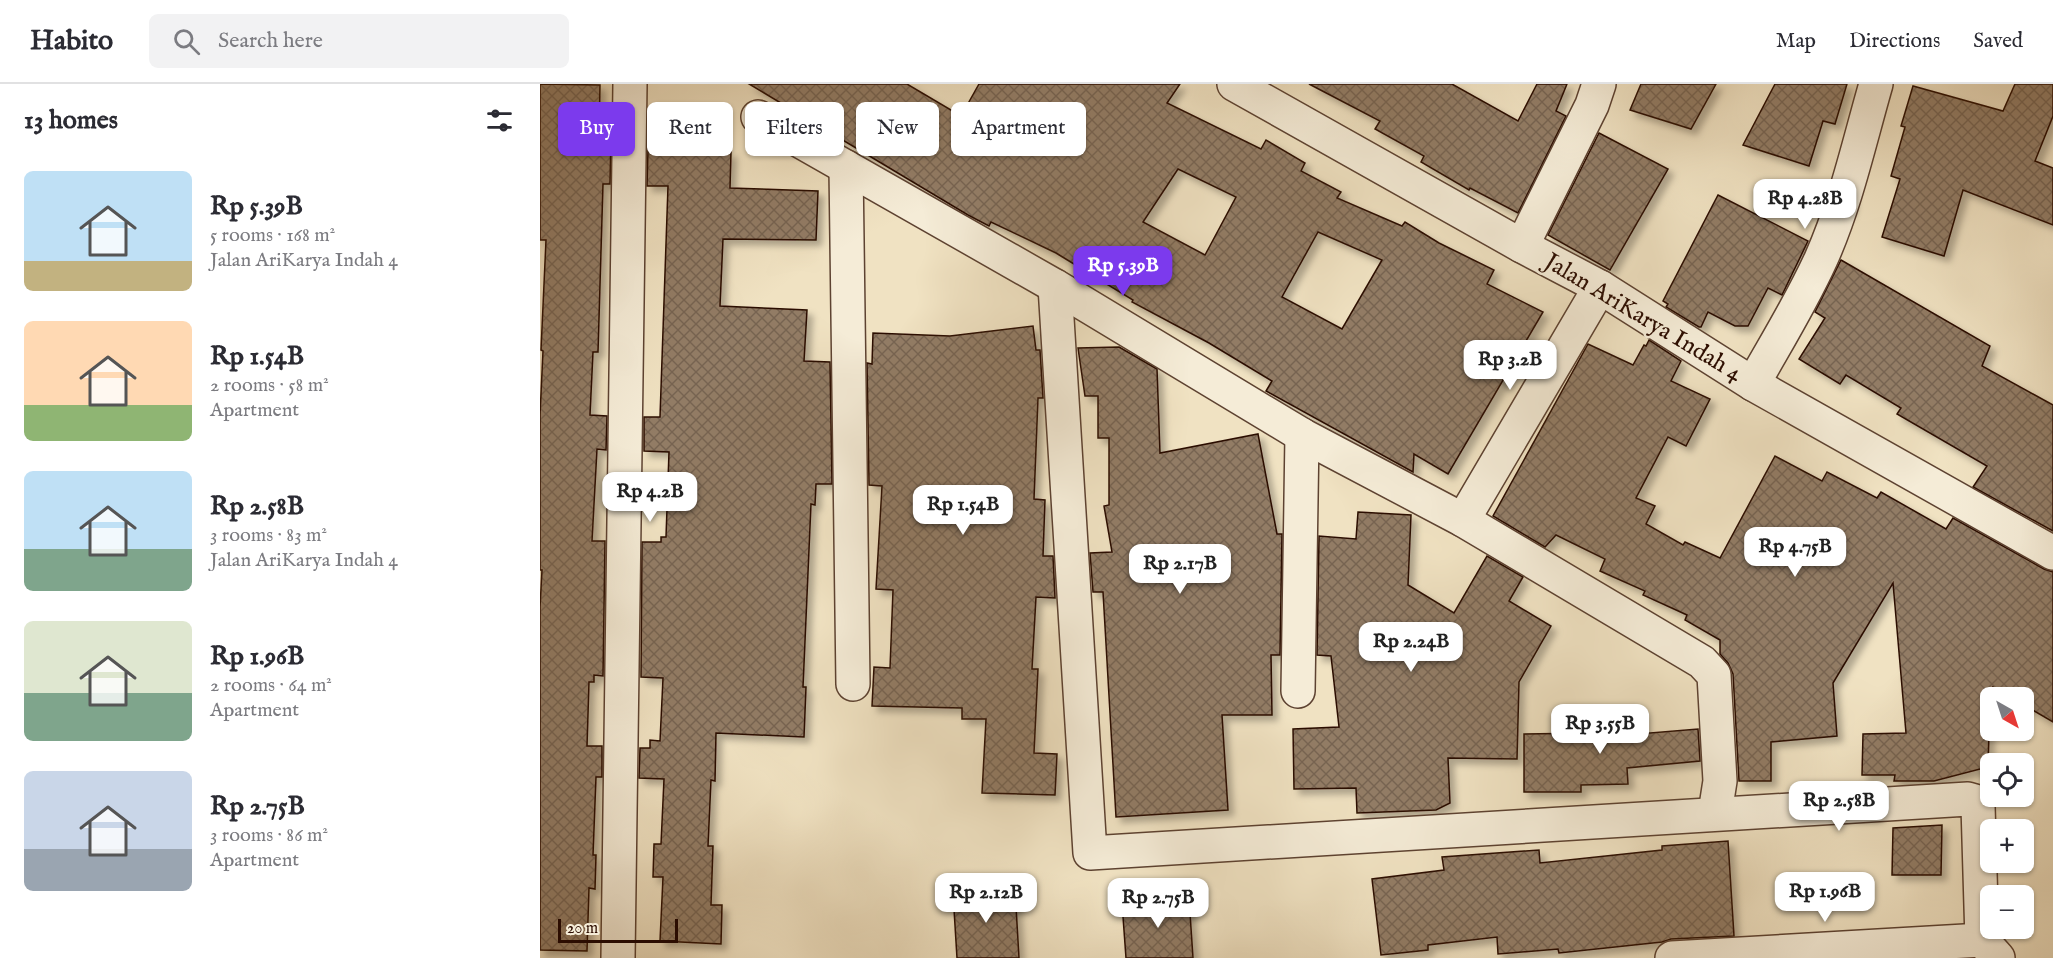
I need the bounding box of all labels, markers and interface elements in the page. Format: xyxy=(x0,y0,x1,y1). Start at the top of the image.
search box xyxy=(149,14,569,68)
text: Habito xyxy=(30,24,113,59)
icon: search xyxy=(170,25,203,58)
text: Search here xyxy=(218,27,323,55)
text: Map xyxy=(1776,28,1816,55)
text: Directions xyxy=(1849,28,1940,55)
text: Saved xyxy=(1973,28,2023,55)
chip: Buy xyxy=(558,102,635,156)
chip: Rent xyxy=(647,102,733,156)
chip: Filters xyxy=(745,102,844,156)
chip: New xyxy=(856,102,939,156)
chip: Apartment xyxy=(951,102,1086,156)
text: 13 homes xyxy=(24,104,118,137)
icon: filters xyxy=(483,104,516,137)
pin: Rp 4.28B xyxy=(1743,179,1867,230)
text: Rp 4.28B xyxy=(1767,186,1843,211)
text: Rp 5.39B xyxy=(210,190,303,223)
icon: home xyxy=(72,195,144,267)
text: 5 rooms · 168 m² xyxy=(210,223,335,248)
street label: Jalan AriKarya Indah 4 xyxy=(1536,245,1748,390)
pin: Rp 5.39B xyxy=(1061,246,1185,297)
text: Jalan AriKarya Indah 4 xyxy=(210,248,398,273)
text: Rp 5.39B xyxy=(1087,253,1159,278)
text: Rp 1.54B xyxy=(210,340,304,373)
pin: Rp 3.2B xyxy=(1455,340,1565,391)
icon: home xyxy=(72,345,144,417)
text: Rp 3.2B xyxy=(1478,347,1542,372)
text: 2 rooms · 58 m² xyxy=(210,373,329,398)
text: Apartment xyxy=(210,398,299,423)
pin: Rp 4.2B xyxy=(595,472,705,523)
text: Rp 4.2B xyxy=(616,479,684,504)
pin: Rp 1.54B xyxy=(901,485,1025,536)
text: Rp 2.58B xyxy=(210,490,304,523)
text: Rp 1.54B xyxy=(927,492,999,517)
icon: home xyxy=(72,495,144,567)
text: 3 rooms · 83 m² xyxy=(210,523,327,548)
pin: Rp 4.75B xyxy=(1733,527,1857,578)
text: Rp 4.75B xyxy=(1758,534,1832,559)
pin: Rp 2.17B xyxy=(1118,544,1242,595)
text: Jalan AriKarya Indah 4 xyxy=(210,548,398,573)
text: Rp 2.17B xyxy=(1143,551,1217,576)
pin: Rp 2.24B xyxy=(1349,622,1473,673)
text: Rp 2.24B xyxy=(1373,629,1449,654)
text: Rp 1.96B xyxy=(210,640,304,673)
icon: home xyxy=(72,645,144,717)
text: 2 rooms · 64 m² xyxy=(210,673,332,698)
north arrow xyxy=(1980,687,2034,741)
map controls xyxy=(1980,687,2034,939)
text: Apartment xyxy=(210,698,299,723)
pin: Rp 3.55B xyxy=(1538,704,1662,755)
text: Rp 3.55B xyxy=(1565,711,1635,736)
button: locate xyxy=(1980,753,2034,807)
pin: Rp 2.58B xyxy=(1777,781,1901,832)
text: Rp 2.58B xyxy=(1803,788,1875,813)
text: Rp 2.75B xyxy=(210,790,305,823)
icon: home xyxy=(72,795,144,867)
button: + xyxy=(1980,819,2034,873)
text: 3 rooms · 86 m² xyxy=(210,823,328,848)
text: Apartment xyxy=(210,848,299,873)
pin: Rp 1.96B xyxy=(1763,872,1887,923)
pin: Rp 2.12B xyxy=(924,873,1048,924)
pin: Rp 2.75B xyxy=(1096,878,1220,929)
text: Rp 1.96B xyxy=(1789,879,1861,904)
text: Rp 2.12B xyxy=(949,880,1023,905)
text: Rp 2.75B xyxy=(1122,885,1194,910)
button: − xyxy=(1980,885,2034,939)
scale bar xyxy=(558,916,678,944)
text: 20 m xyxy=(567,919,598,939)

